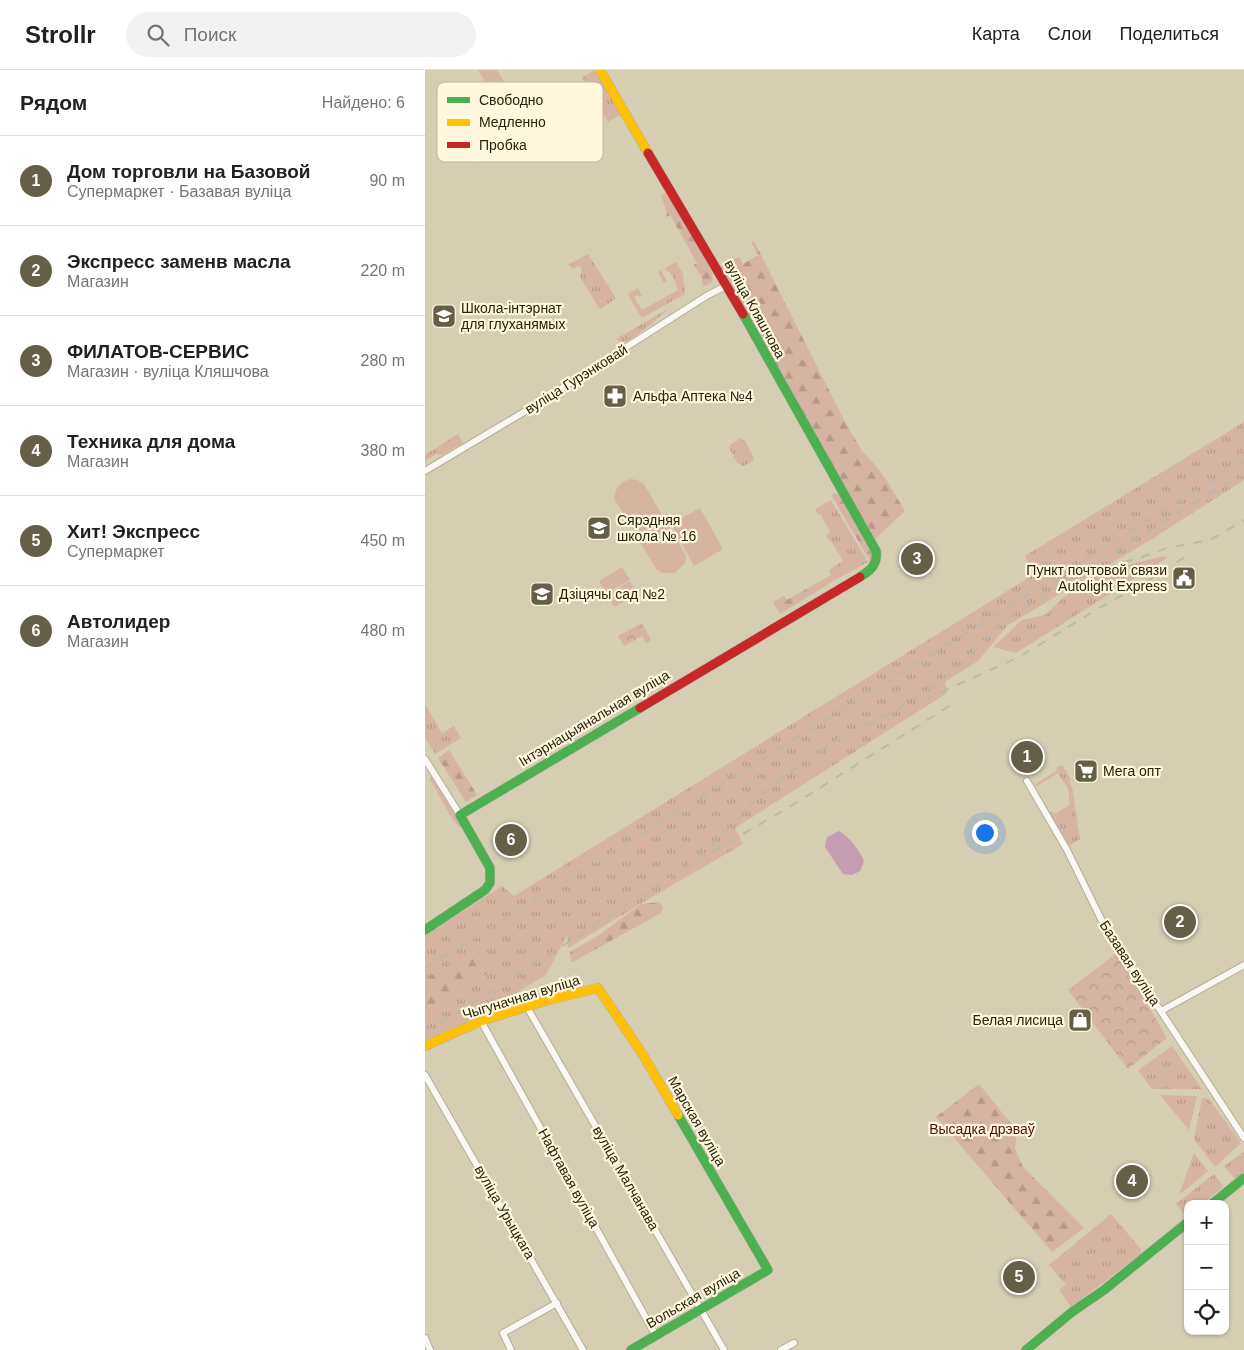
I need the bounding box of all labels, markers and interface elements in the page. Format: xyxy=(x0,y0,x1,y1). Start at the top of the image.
search box xyxy=(126,12,476,57)
text: Strollr xyxy=(25,21,96,48)
icon: search xyxy=(144,21,172,49)
text: Поиск xyxy=(184,24,236,45)
text: Карта xyxy=(972,24,1020,44)
text: Слои xyxy=(1048,24,1092,44)
text: Поделиться xyxy=(1120,24,1219,44)
legend xyxy=(437,82,603,162)
text: Рядом xyxy=(20,91,87,114)
text: Свободно xyxy=(479,92,544,108)
text: Найдено: 6 xyxy=(322,94,405,111)
text: Медленно xyxy=(479,114,546,130)
text: Пробка xyxy=(479,137,527,153)
text: Дом торговли на Базовой xyxy=(67,161,311,182)
text: 1 xyxy=(32,172,40,189)
text: 90 m xyxy=(369,172,405,189)
text: Супермаркет · Базавая вуліца xyxy=(67,183,291,200)
text: Экспресс заменв масла xyxy=(67,251,291,272)
street label: вуліца Кляшчова xyxy=(721,257,789,361)
text: 2 xyxy=(32,262,40,279)
text: 220 m xyxy=(361,262,405,279)
text: Магазин xyxy=(67,273,129,290)
place label: Школа-інтэрнат для глуханямых xyxy=(461,300,565,332)
school or university icon: Школа-інтэрнат для глуханямых xyxy=(431,303,457,329)
text: ФИЛАТОВ-СЕРВИС xyxy=(67,341,249,362)
street label: вуліца Гурэнковай xyxy=(522,341,630,417)
text: 3 xyxy=(32,352,40,369)
text: 280 m xyxy=(361,352,405,369)
text: Магазин · вуліца Кляшчова xyxy=(67,363,269,380)
pharmacy icon: Альфа Аптека №4 xyxy=(602,383,628,409)
place label: Альфа Аптека №4 xyxy=(633,388,753,404)
text: Техника для дома xyxy=(67,431,235,452)
text: 4 xyxy=(32,442,40,459)
text: 380 m xyxy=(361,442,405,459)
text: Магазин xyxy=(67,453,129,470)
place label: Сярэдняя школа № 16 xyxy=(617,512,697,544)
school or university icon: Сярэдняя школа № 16 xyxy=(586,515,612,541)
text: Хит! Экспресс xyxy=(67,521,200,542)
text: 5 xyxy=(32,532,40,549)
text: 450 m xyxy=(361,532,405,549)
pin: 3 xyxy=(901,540,933,578)
text: Супермаркет xyxy=(67,543,165,560)
place label: Пункт почтовой связи Autolight Express xyxy=(1026,562,1167,594)
public building icon: Пункт почтовой связи Autolight Express xyxy=(1171,565,1197,591)
school or university icon: Дзіцячы сад №2 xyxy=(529,581,555,607)
place label: Дзіцячы сад №2 xyxy=(559,586,665,602)
text: Автолидер xyxy=(67,611,170,632)
text: 6 xyxy=(32,622,40,639)
text: 480 m xyxy=(361,622,405,639)
text: Магазин xyxy=(67,633,129,650)
street label: Інтэрнацыянальная вуліца xyxy=(516,666,672,769)
pin: 1 xyxy=(1011,738,1043,776)
supermarket icon: Мега опт xyxy=(1073,758,1099,784)
place label: Мега опт xyxy=(1103,763,1161,779)
your location xyxy=(972,820,998,846)
pin: 6 xyxy=(495,821,527,859)
pin: 2 xyxy=(1164,903,1196,941)
street label: Базавая вуліца xyxy=(1096,917,1164,1009)
street label: Чыгуначная вуліца xyxy=(460,971,582,1022)
shop icon: Белая лисица xyxy=(1067,1007,1093,1033)
place label: Белая лисица xyxy=(972,1012,1063,1028)
street label: Марская вуліца xyxy=(665,1073,729,1169)
park label: Высадка дрэваў xyxy=(929,1121,1035,1137)
street label: вуліца Малчанава xyxy=(590,1123,663,1233)
street label: Нафтавая вуліца xyxy=(535,1126,603,1230)
street label: вуліца Урыцкага xyxy=(472,1162,538,1262)
pin: 4 xyxy=(1116,1162,1148,1200)
map controls xyxy=(1184,1200,1229,1335)
button: + xyxy=(1184,1200,1229,1245)
button: − xyxy=(1184,1245,1229,1290)
pin: 5 xyxy=(1003,1258,1035,1296)
street label: Вольская вуліца xyxy=(643,1264,743,1331)
button: locate xyxy=(1184,1290,1229,1335)

